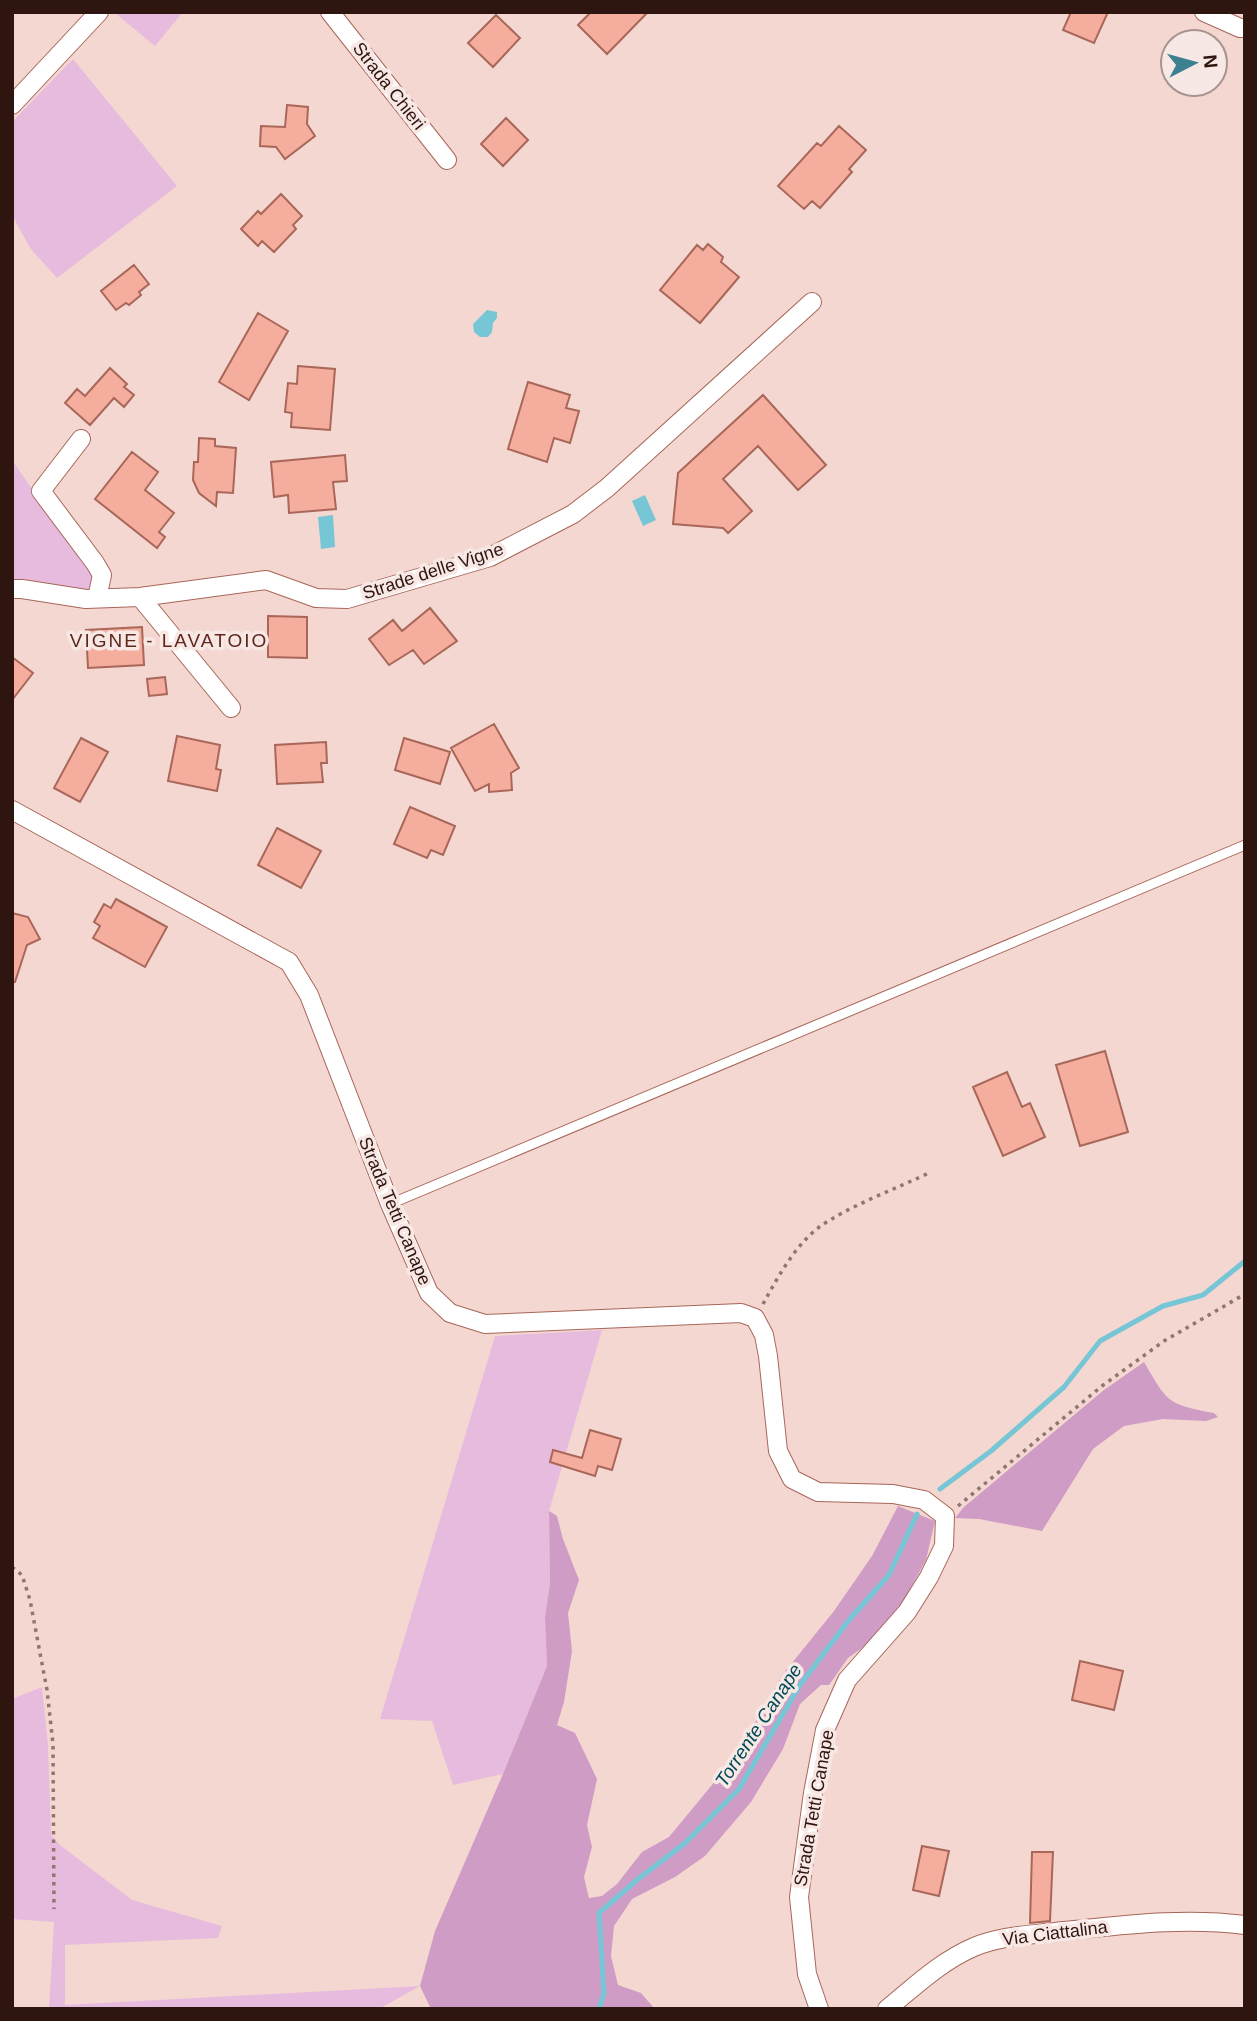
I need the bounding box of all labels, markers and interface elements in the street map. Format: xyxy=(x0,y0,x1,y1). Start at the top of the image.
north arrow xyxy=(1159,28,1229,98)
street label: Strada Chieri xyxy=(349,38,429,134)
text: N xyxy=(1199,53,1222,69)
street label: Strade delle Vigne xyxy=(360,539,506,603)
district label: VIGNE - LAVATOIO xyxy=(70,630,268,651)
street label: Strada Tetti Canape xyxy=(355,1134,435,1288)
water label: Torrente Canape xyxy=(711,1660,806,1790)
street label: Strada Tetti Canape xyxy=(790,1728,838,1888)
street label: Via Ciattalina xyxy=(1001,1917,1110,1949)

